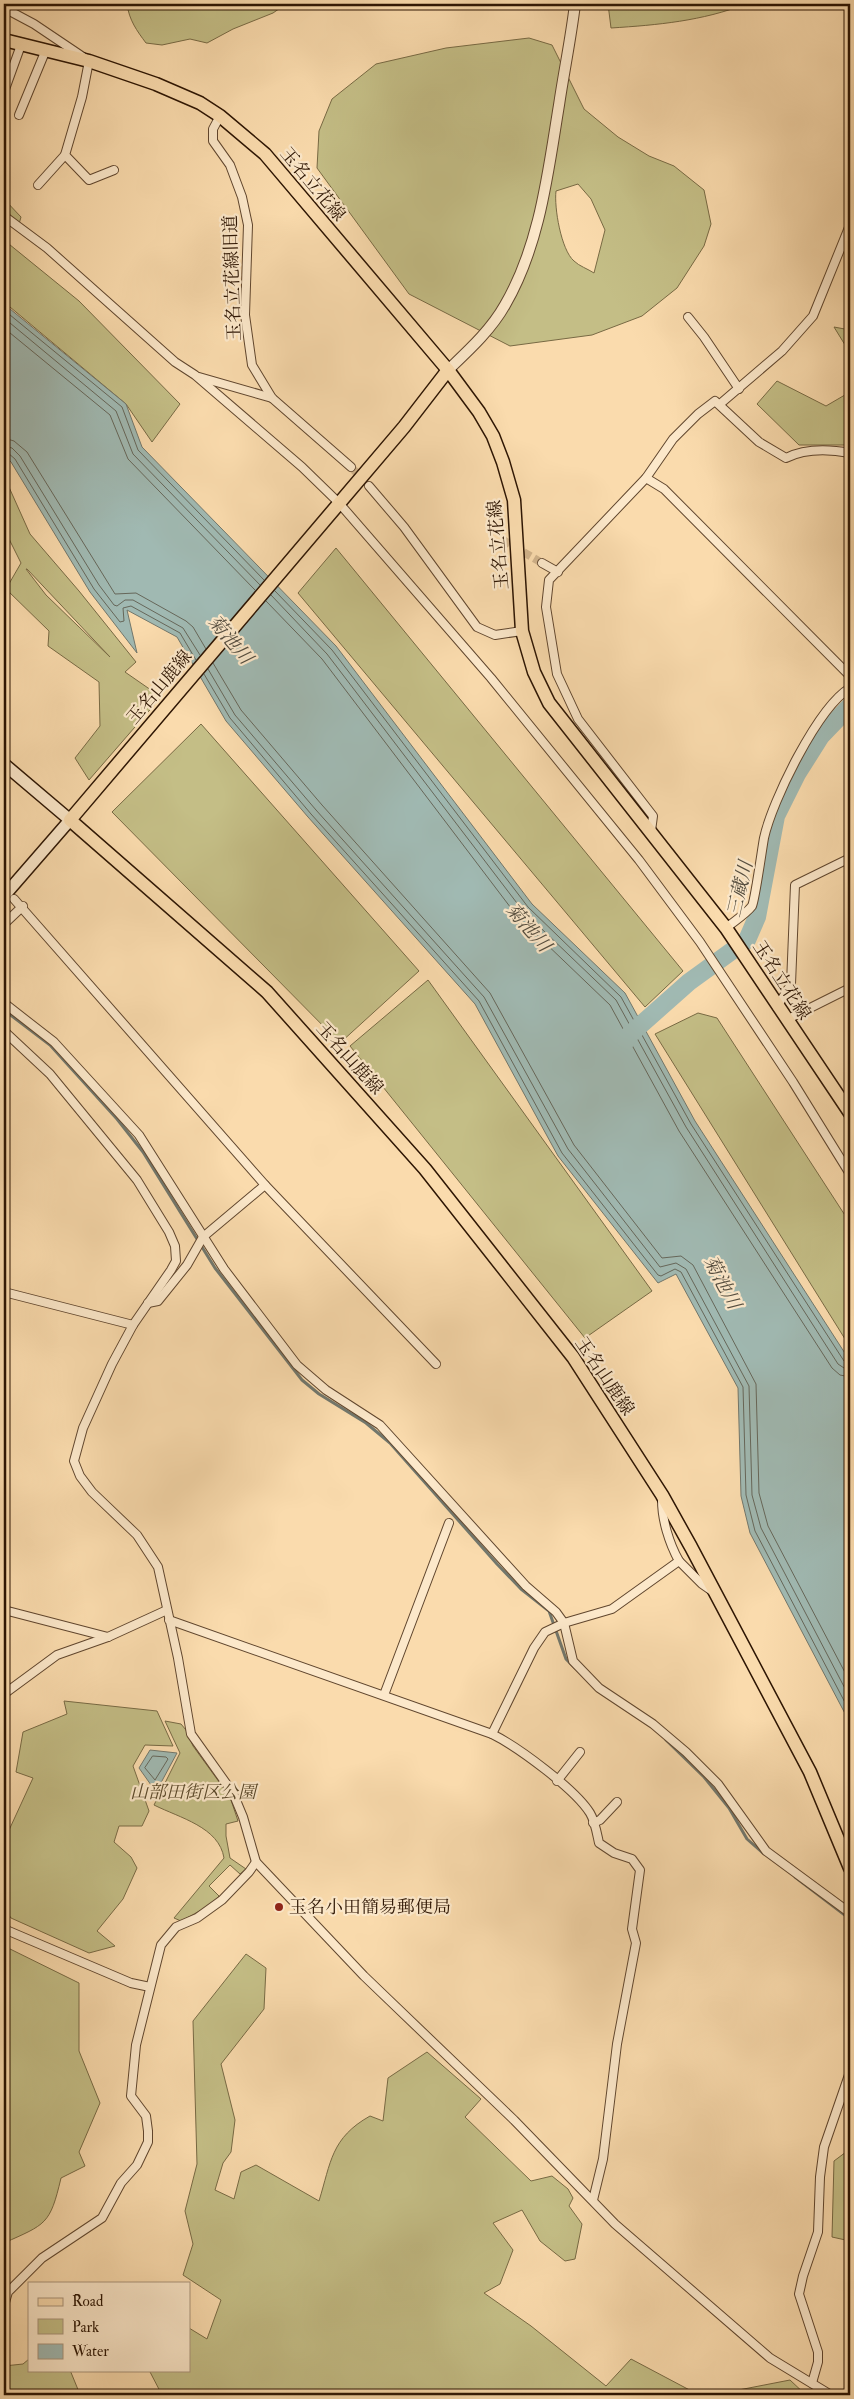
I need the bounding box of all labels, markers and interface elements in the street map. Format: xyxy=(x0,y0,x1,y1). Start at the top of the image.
street label: 玉名立花線 xyxy=(275,142,350,226)
street label: 玉名立花線旧道 xyxy=(219,215,246,341)
street label: 玉名立花線 xyxy=(483,499,514,591)
water label: 菊池川 xyxy=(203,610,259,671)
street label: 玉名山鹿線 xyxy=(122,645,197,729)
water label: 三蔵川 xyxy=(722,857,759,920)
water label: 菊池川 xyxy=(500,898,557,959)
street label: 玉名立花線 xyxy=(747,936,816,1024)
street label: 玉名山鹿線 xyxy=(311,1017,388,1099)
water label: 菊池川 xyxy=(698,1252,747,1315)
street label: 玉名山鹿線 xyxy=(570,1333,639,1420)
park label: 山部田街区公園 xyxy=(130,1781,259,1804)
place label: 玉名小田簡易郵便局 xyxy=(289,1896,451,1919)
marker: 玉名小田簡易郵便局 xyxy=(273,1901,285,1913)
legend xyxy=(28,2282,190,2372)
text: Road xyxy=(72,2292,104,2311)
text: Park xyxy=(72,2318,99,2337)
text: Water xyxy=(71,2342,109,2361)

